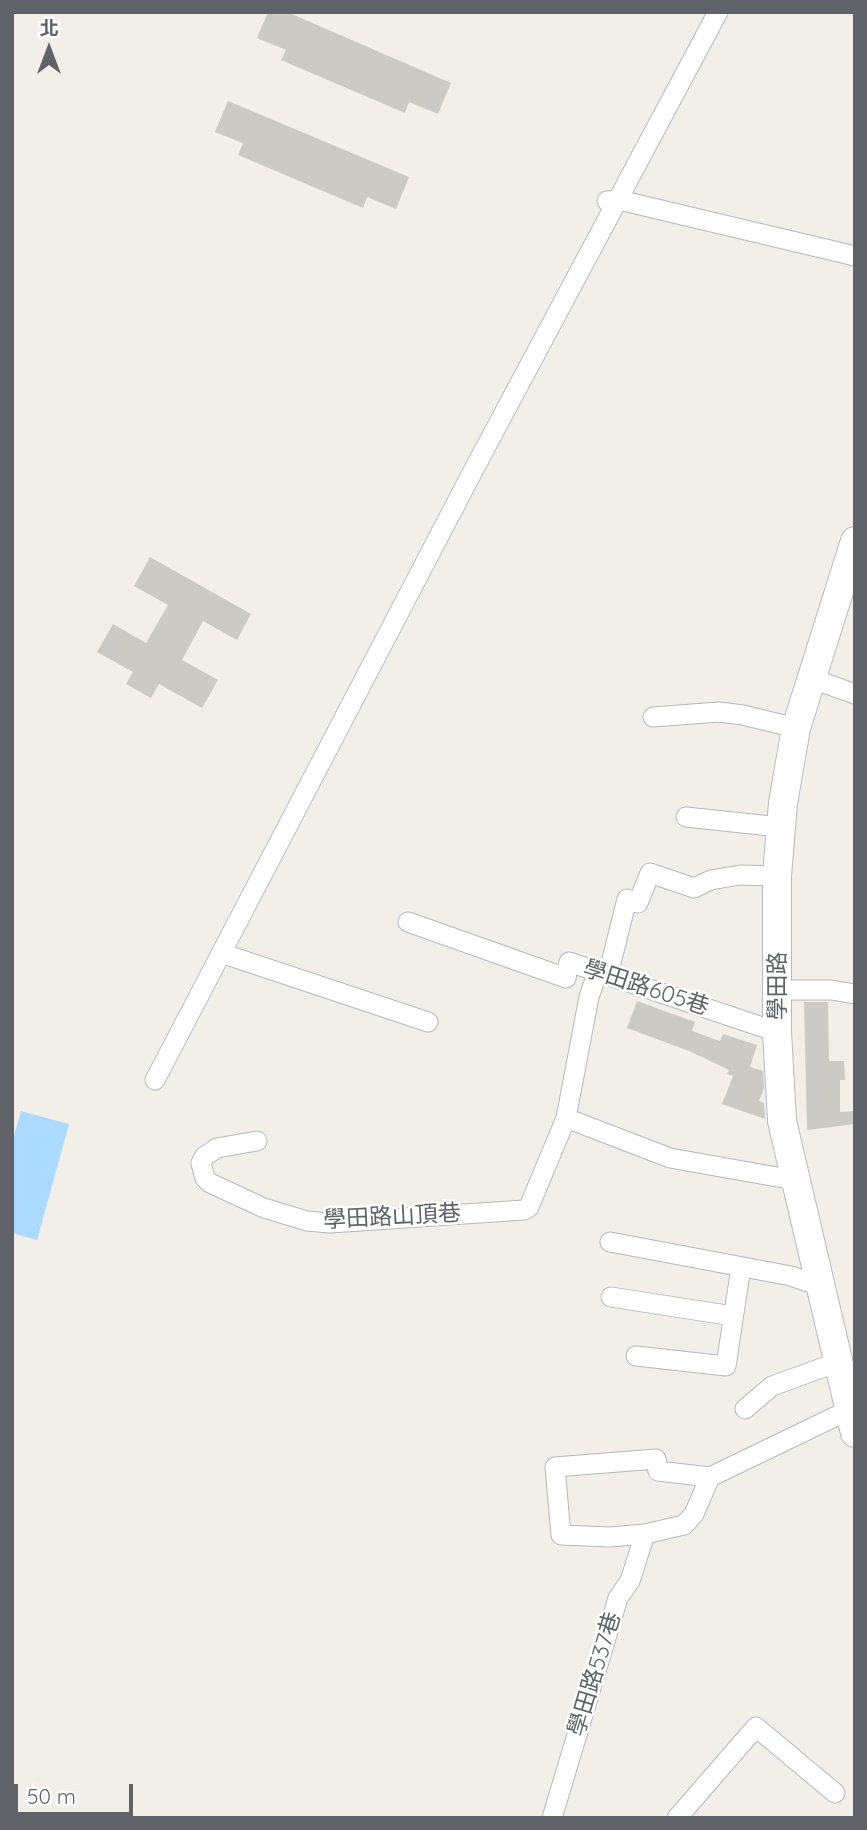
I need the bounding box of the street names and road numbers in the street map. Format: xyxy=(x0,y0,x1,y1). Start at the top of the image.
street label: 學田路 xyxy=(764,952,792,1020)
street label: 學田路605巷 xyxy=(580,955,712,1021)
street label: 學田路山頂巷 xyxy=(322,1200,462,1234)
street label: 學田路537巷 xyxy=(563,1609,627,1739)

